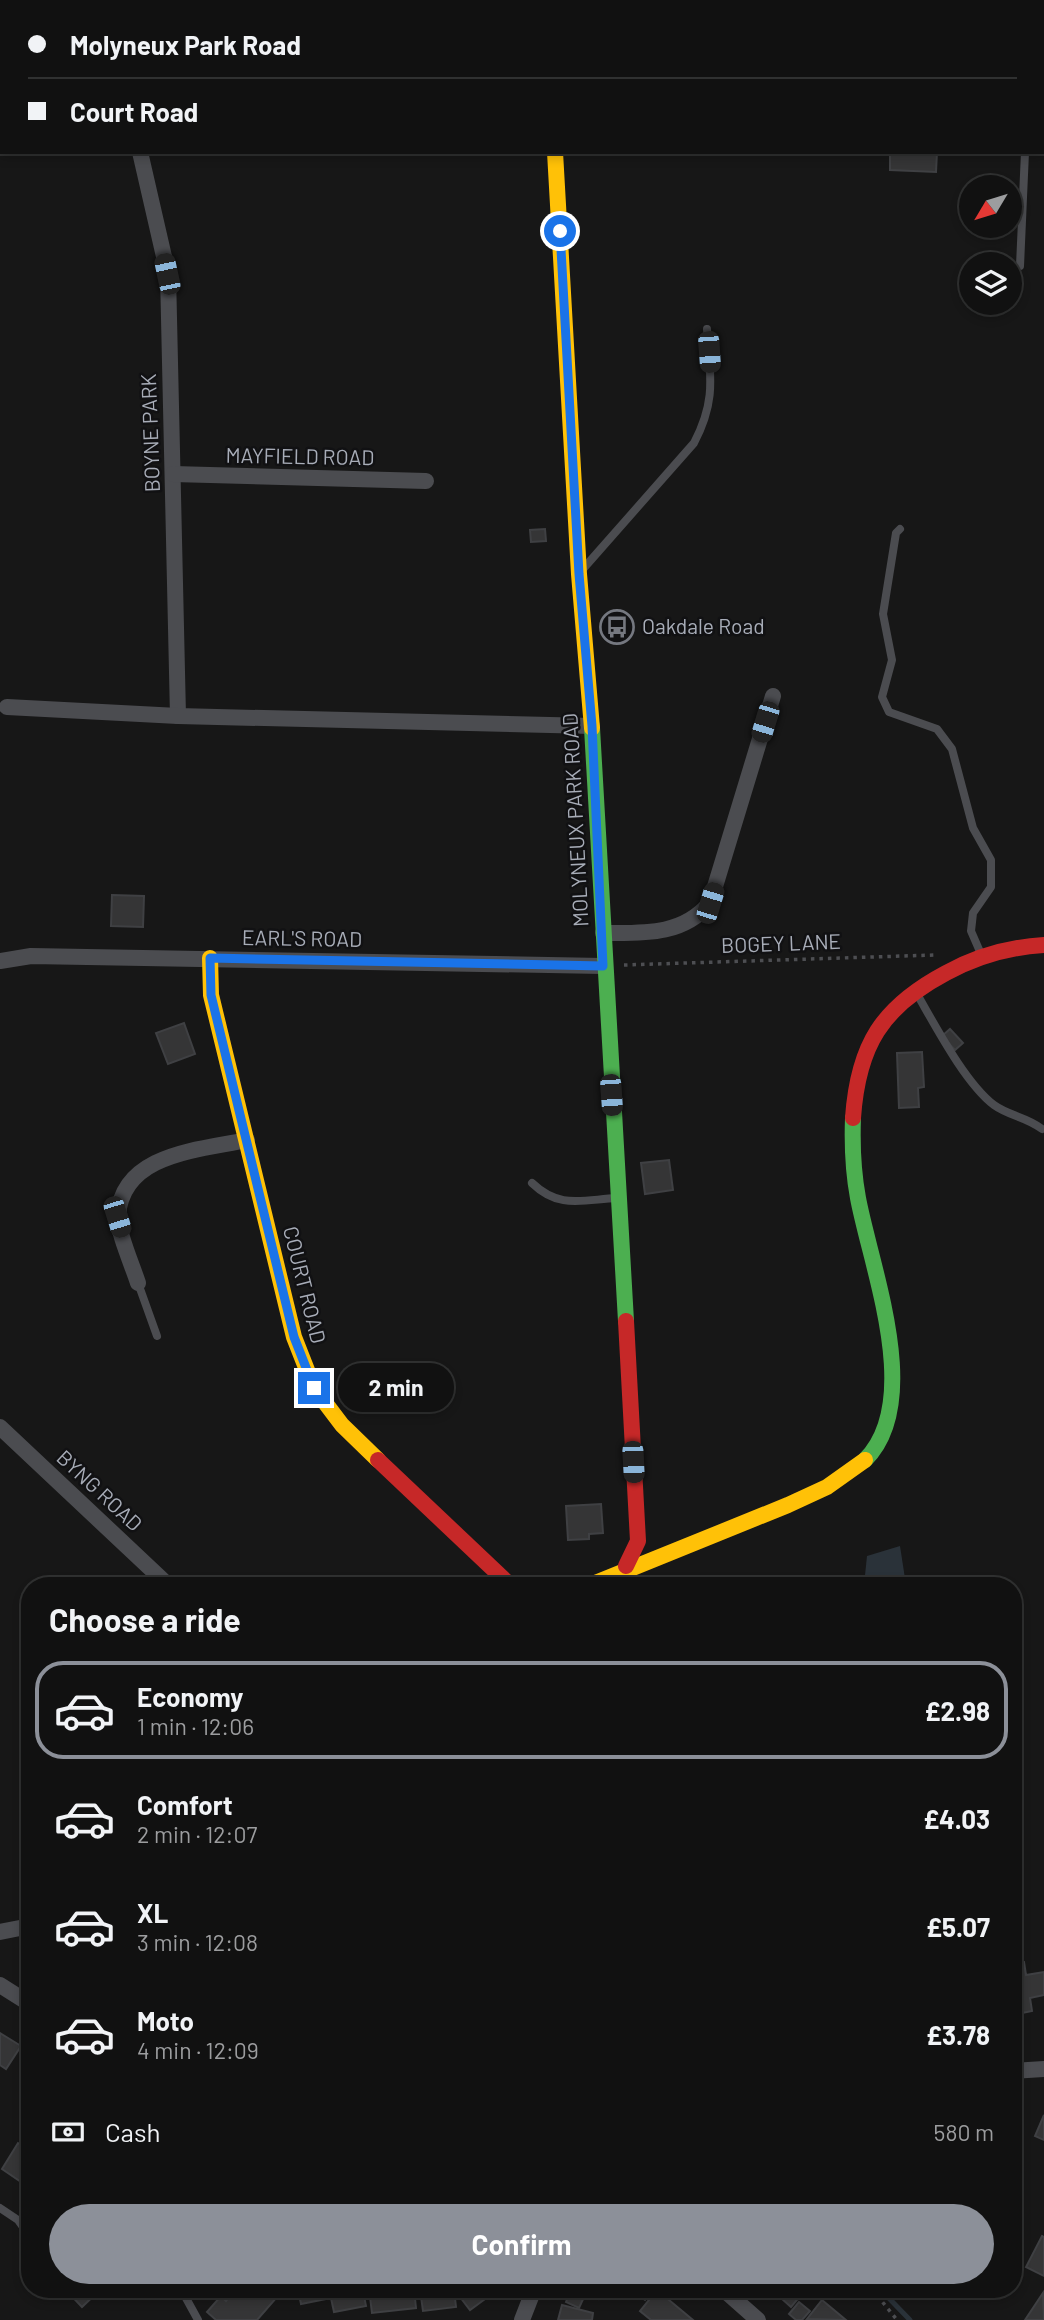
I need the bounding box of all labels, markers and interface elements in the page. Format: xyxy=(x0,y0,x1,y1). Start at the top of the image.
text: Molyneux Park Road xyxy=(70,29,301,60)
text: Court Road xyxy=(70,96,198,127)
north arrow xyxy=(959,175,1022,238)
map controls xyxy=(959,175,1022,315)
route start xyxy=(544,215,576,247)
car xyxy=(153,251,182,297)
button: layers xyxy=(959,252,1022,315)
car xyxy=(698,330,721,374)
street label: BOYNE PARK xyxy=(135,373,164,493)
street label: MAYFIELD ROAD xyxy=(225,442,375,469)
bus stop icon: Oakdale Road xyxy=(598,608,636,646)
place label: Oakdale Road xyxy=(642,613,765,638)
car xyxy=(749,699,782,745)
street label: MOLYNEUX PARK ROAD xyxy=(556,712,593,928)
car xyxy=(694,880,727,926)
street label: EARL'S ROAD xyxy=(242,924,362,951)
street label: BOGEY LANE xyxy=(721,928,841,957)
car xyxy=(600,1073,623,1117)
car xyxy=(101,1194,134,1240)
street label: COURT ROAD xyxy=(279,1223,332,1346)
callout: 2 min xyxy=(338,1364,454,1412)
route end xyxy=(298,1372,330,1404)
text: 2 min xyxy=(368,1373,424,1401)
car xyxy=(622,1440,645,1484)
street label: BYNG ROAD xyxy=(52,1444,148,1536)
text: Choose a ride xyxy=(49,1600,241,1638)
icon: car xyxy=(53,1679,116,1742)
text: Economy xyxy=(137,1681,243,1712)
text: £2.98 xyxy=(925,1695,990,1726)
text: 1 min · 12:06 xyxy=(137,1712,254,1740)
icon: car xyxy=(53,1787,116,1850)
text: Comfort xyxy=(137,1789,233,1820)
text: £4.03 xyxy=(923,1803,990,1834)
text: 2 min · 12:07 xyxy=(137,1820,257,1848)
icon: car xyxy=(53,1895,116,1958)
text: XL xyxy=(137,1897,168,1928)
text: £5.07 xyxy=(926,1911,990,1942)
text: 3 min · 12:08 xyxy=(137,1928,258,1956)
icon: car xyxy=(53,2003,116,2066)
text: Moto xyxy=(137,2005,194,2036)
text: £3.78 xyxy=(926,2019,990,2050)
text: 4 min · 12:09 xyxy=(137,2036,259,2064)
icon: cash xyxy=(49,2113,87,2151)
text: Cash xyxy=(105,2116,160,2147)
text: 580 m xyxy=(934,2118,994,2146)
button: Confirm xyxy=(49,2204,994,2284)

